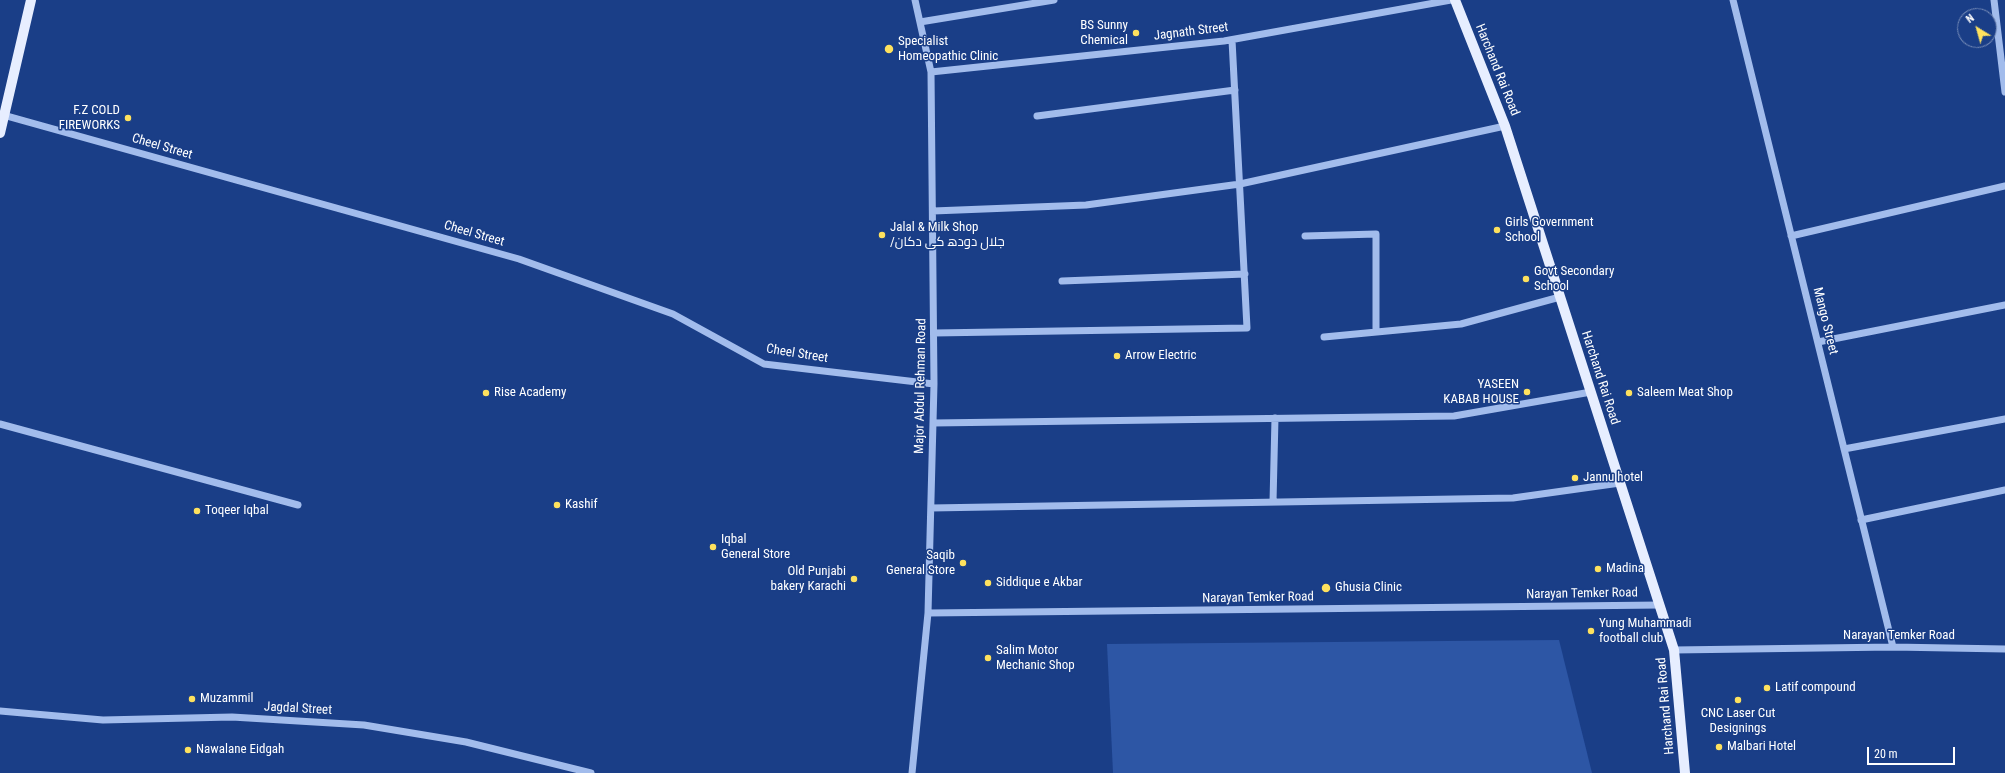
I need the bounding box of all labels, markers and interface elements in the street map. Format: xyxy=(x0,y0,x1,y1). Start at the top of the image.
north arrow xyxy=(1957,8,1997,48)
text: N xyxy=(1963,12,1977,26)
place label: BS Sunny Chemical xyxy=(1080,18,1128,49)
street label: Jagnath Street xyxy=(1153,20,1229,44)
street label: Harchand Rai Road xyxy=(1471,22,1523,118)
marker: BS Sunny Chemical xyxy=(1131,28,1141,38)
place label: Specialist Homeopathic Clinic xyxy=(898,34,998,65)
marker: Specialist Homeopathic Clinic xyxy=(883,43,895,55)
place label: F.Z COLD FIREWORKS xyxy=(59,103,120,134)
marker: F.Z COLD FIREWORKS xyxy=(123,113,133,123)
street label: Cheel Street xyxy=(130,131,194,163)
place label: Girls Government School xyxy=(1505,215,1593,246)
street label: Cheel Street xyxy=(442,218,506,250)
place label: Jalal & Milk Shop /جلال دودھ کی دکان xyxy=(890,220,1005,251)
marker: Girls Government School xyxy=(1492,225,1502,235)
marker: Jalal & Milk Shop /جلال دودھ کی دکان xyxy=(877,230,887,240)
place label: Govt Secondary School xyxy=(1534,264,1614,295)
marker: Govt Secondary School xyxy=(1521,274,1531,284)
street label: Mango Street xyxy=(1809,286,1841,356)
street label: Major Abdul Rehman Road xyxy=(912,318,930,454)
street label: Harchand Rai Road xyxy=(1578,329,1622,427)
street label: Cheel Street xyxy=(765,341,829,367)
place label: Arrow Electric xyxy=(1125,348,1197,364)
marker: Arrow Electric xyxy=(1112,351,1122,361)
place label: YASEEN KABAB HOUSE xyxy=(1443,377,1519,408)
place label: Rise Academy xyxy=(494,385,566,401)
place label: Saleem Meat Shop xyxy=(1637,385,1733,401)
marker: YASEEN KABAB HOUSE xyxy=(1522,387,1532,397)
marker: Rise Academy xyxy=(481,388,491,398)
marker: Saleem Meat Shop xyxy=(1624,388,1634,398)
place label: Jannu hotel xyxy=(1583,470,1643,486)
marker: Jannu hotel xyxy=(1570,473,1580,483)
place label: Kashif xyxy=(565,497,598,513)
marker: Kashif xyxy=(552,500,562,510)
place label: Toqeer Iqbal xyxy=(205,503,269,519)
marker: Toqeer Iqbal xyxy=(192,506,202,516)
place label: Iqbal General Store xyxy=(721,532,790,563)
marker: Iqbal General Store xyxy=(708,542,718,552)
place label: Saqib General Store xyxy=(886,548,955,579)
marker: Saqib General Store xyxy=(958,558,968,568)
place label: Madina xyxy=(1606,561,1644,577)
place label: Old Punjabi bakery Karachi xyxy=(771,564,846,595)
marker: Madina xyxy=(1593,564,1603,574)
marker: Old Punjabi bakery Karachi xyxy=(849,574,859,584)
place label: Siddique e Akbar xyxy=(996,575,1083,591)
marker: Siddique e Akbar xyxy=(983,578,993,588)
place label: Ghusia Clinic xyxy=(1335,580,1402,596)
marker: Ghusia Clinic xyxy=(1320,582,1332,594)
street label: Narayan Temker Road xyxy=(1526,585,1638,603)
street label: Narayan Temker Road xyxy=(1202,589,1314,607)
place label: Yung Muhammadi football club xyxy=(1599,616,1691,647)
marker: Yung Muhammadi football club xyxy=(1586,626,1596,636)
street label: Narayan Temker Road xyxy=(1843,628,1955,644)
place label: Salim Motor Mechanic Shop xyxy=(996,643,1075,674)
marker: Salim Motor Mechanic Shop xyxy=(983,653,993,663)
street label: Harchand Rai Road xyxy=(1654,657,1678,755)
place label: Latif compound xyxy=(1775,680,1856,696)
marker: Latif compound xyxy=(1762,683,1772,693)
place label: Muzammil xyxy=(200,691,254,707)
marker: Muzammil xyxy=(187,694,197,704)
marker: CNC Laser Cut Designings xyxy=(1733,695,1743,705)
street label: Jagdal Street xyxy=(264,699,332,719)
place label: CNC Laser Cut Designings xyxy=(1701,706,1775,737)
place label: Malbari Hotel xyxy=(1727,739,1796,755)
scale bar xyxy=(1869,739,1957,765)
place label: Nawalane Eidgah xyxy=(196,742,284,758)
marker: Malbari Hotel xyxy=(1714,742,1724,752)
marker: Nawalane Eidgah xyxy=(183,745,193,755)
text: 20 m xyxy=(1874,747,1898,761)

